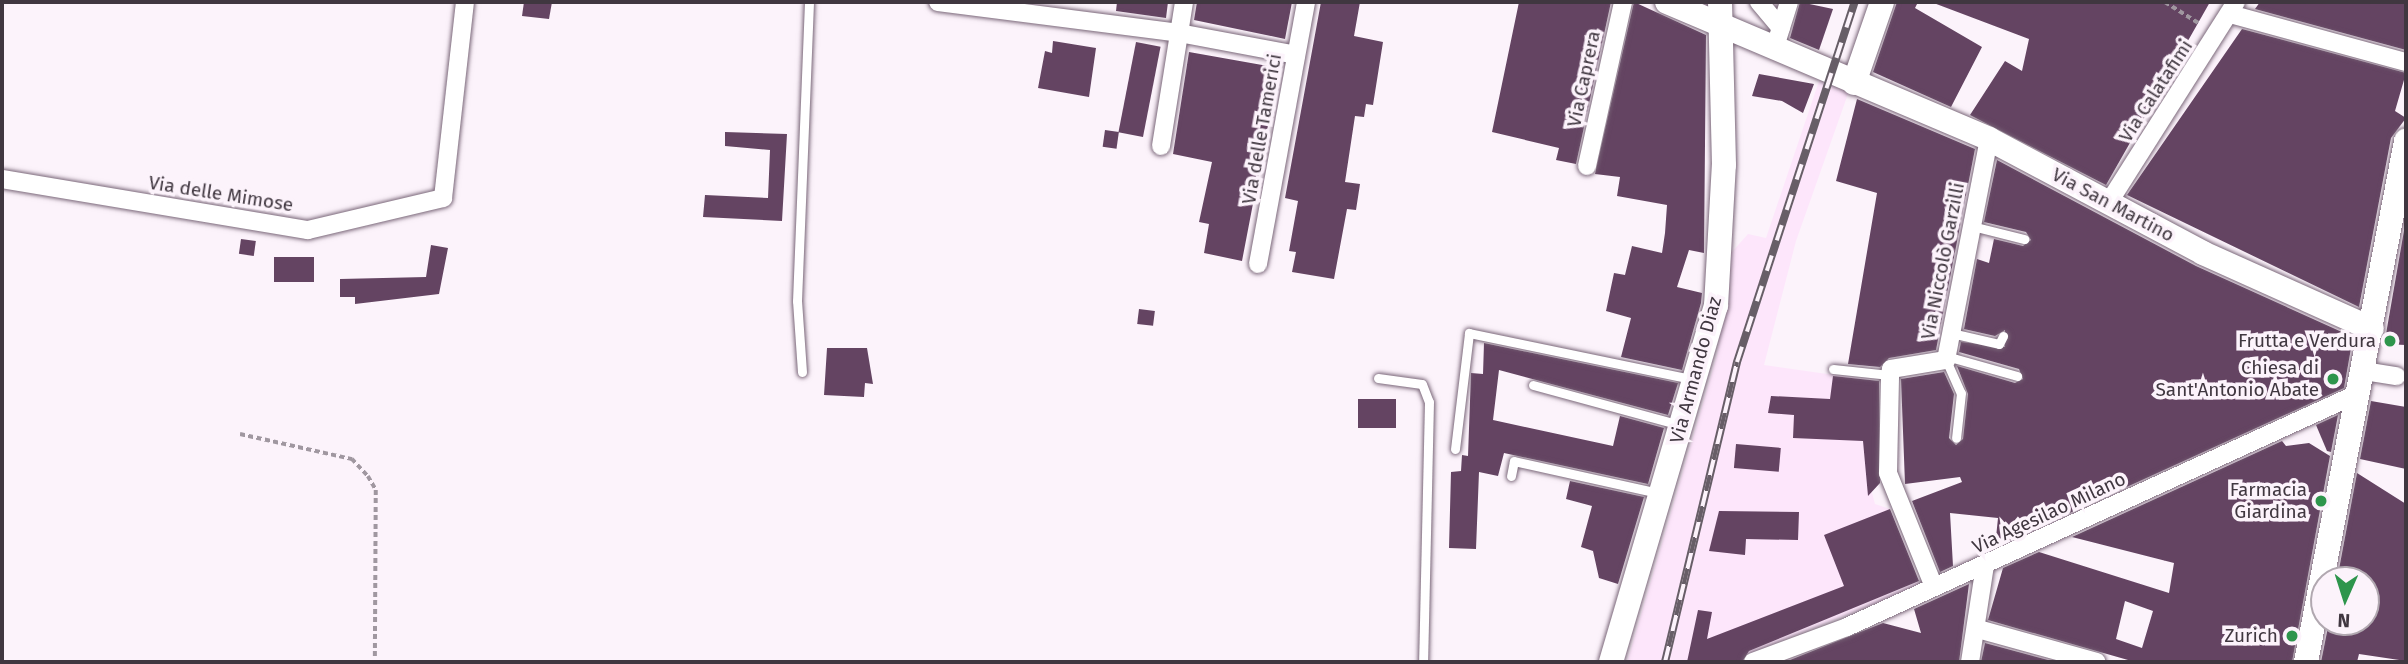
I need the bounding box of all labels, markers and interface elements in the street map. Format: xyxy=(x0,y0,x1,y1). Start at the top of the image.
street label: Via Caprera xyxy=(1563,29,1605,129)
street label: Via Calatafimi xyxy=(2114,36,2198,146)
street label: Via delle Tamerici xyxy=(1238,52,1286,206)
street label: Via San Martino xyxy=(2048,163,2178,247)
street label: Via delle Mimose xyxy=(147,171,295,217)
street label: Via Niccolò Garzilli xyxy=(1917,181,1969,341)
street label: Via Armando Diaz xyxy=(1665,294,1727,446)
place label: Frutta e Verdura xyxy=(2238,330,2376,352)
marker: Frutta e Verdura xyxy=(2382,333,2398,349)
place label: Chiesa di Sant'Antonio Abate xyxy=(2155,357,2319,401)
marker: Chiesa di Sant'Antonio Abate xyxy=(2325,371,2341,387)
street label: Via Agesilao Milano xyxy=(1969,467,2129,559)
place label: Farmacia Giardina xyxy=(2230,479,2307,523)
marker: Farmacia Giardina xyxy=(2313,493,2329,509)
north arrow xyxy=(2310,566,2380,636)
text: N xyxy=(2337,609,2351,632)
place label: Zurich xyxy=(2224,625,2278,647)
marker: Zurich xyxy=(2284,628,2300,644)

